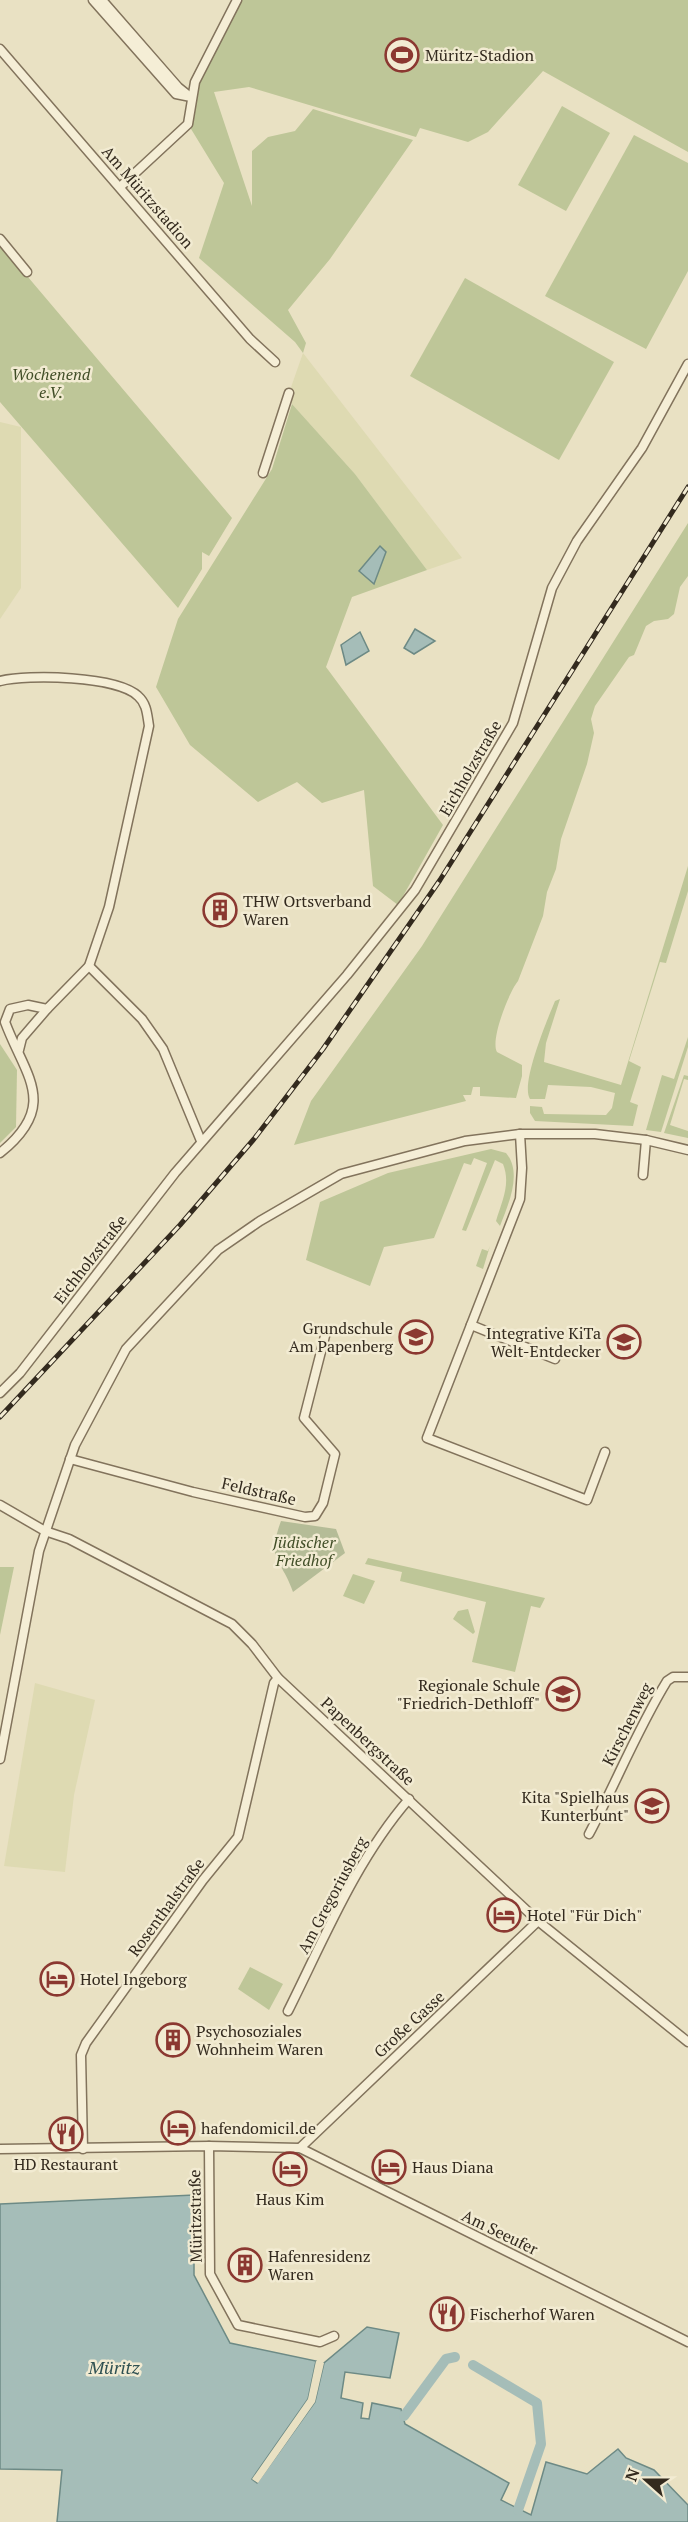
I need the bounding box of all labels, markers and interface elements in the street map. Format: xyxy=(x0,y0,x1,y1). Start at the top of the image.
sports icon: Müritz-Stadion xyxy=(384,37,420,73)
place label: Müritz-Stadion xyxy=(425,44,534,66)
street label: Am Müritzstadion xyxy=(97,141,199,253)
park label: Wochenend e.V. xyxy=(12,363,91,403)
street label: Eichholzstraße xyxy=(434,716,506,820)
place label: THW Ortsverband Waren xyxy=(243,890,372,930)
building icon: THW Ortsverband Waren xyxy=(202,892,238,928)
street label: Eichholzstraße xyxy=(48,1210,132,1308)
place label: Grundschule Am Papenberg xyxy=(289,1317,394,1357)
school or university icon: Grundschule Am Papenberg xyxy=(398,1319,434,1355)
place label: Integrative KiTa Welt-Entdecker xyxy=(486,1322,602,1362)
school or university icon: Integrative KiTa Welt-Entdecker xyxy=(606,1324,642,1360)
street label: Feldstraße xyxy=(220,1472,298,1510)
park label: Jüdischer Friedhof xyxy=(272,1531,336,1571)
place label: Regionale Schule "Friedrich-Dethloff" xyxy=(397,1674,540,1714)
school or university icon: Regionale Schule "Friedrich-Dethloff" xyxy=(545,1676,581,1712)
street label: Kirschenweg xyxy=(597,1678,658,1769)
street label: Papenbergstraße xyxy=(316,1692,420,1790)
place label: Kita "Spielhaus Kunterbunt" xyxy=(522,1786,629,1826)
school or university icon: Kita "Spielhaus Kunterbunt" xyxy=(634,1788,670,1824)
street label: Am Gregoriusberg xyxy=(292,1832,372,1957)
street label: Rosenthalstraße xyxy=(123,1853,209,1961)
hotel icon: Hotel "Für Dich" xyxy=(486,1897,522,1933)
place label: Hotel "Für Dich" xyxy=(527,1904,642,1926)
hotel icon: Hotel Ingeborg xyxy=(39,1961,75,1997)
place label: Hotel Ingeborg xyxy=(80,1968,187,1990)
street label: Große Gasse xyxy=(369,1986,449,2062)
place label: Psychosoziales Wohnheim Waren xyxy=(196,2020,324,2060)
building icon: Psychosoziales Wohnheim Waren xyxy=(155,2022,191,2058)
hotel icon: hafendomicil.de xyxy=(160,2110,196,2146)
restaurant icon: HD Restaurant xyxy=(48,2116,84,2152)
place label: hafendomicil.de xyxy=(201,2117,316,2139)
hotel icon: Haus Diana xyxy=(371,2149,407,2185)
hotel icon: Haus Kim xyxy=(272,2151,308,2187)
place label: HD Restaurant xyxy=(14,2153,118,2175)
place label: Haus Diana xyxy=(412,2156,494,2178)
street label: Müritzstraße xyxy=(183,2169,207,2263)
place label: Haus Kim xyxy=(256,2188,325,2210)
street label: Am Seeufer xyxy=(458,2204,542,2260)
place label: Hafenresidenz Waren xyxy=(268,2245,371,2285)
building icon: Hafenresidenz Waren xyxy=(227,2247,263,2283)
restaurant icon: Fischerhof Waren xyxy=(429,2296,465,2332)
place label: Fischerhof Waren xyxy=(470,2303,595,2325)
water label: Müritz xyxy=(87,2355,141,2379)
north arrow xyxy=(616,2450,676,2510)
text: N xyxy=(620,2465,644,2484)

